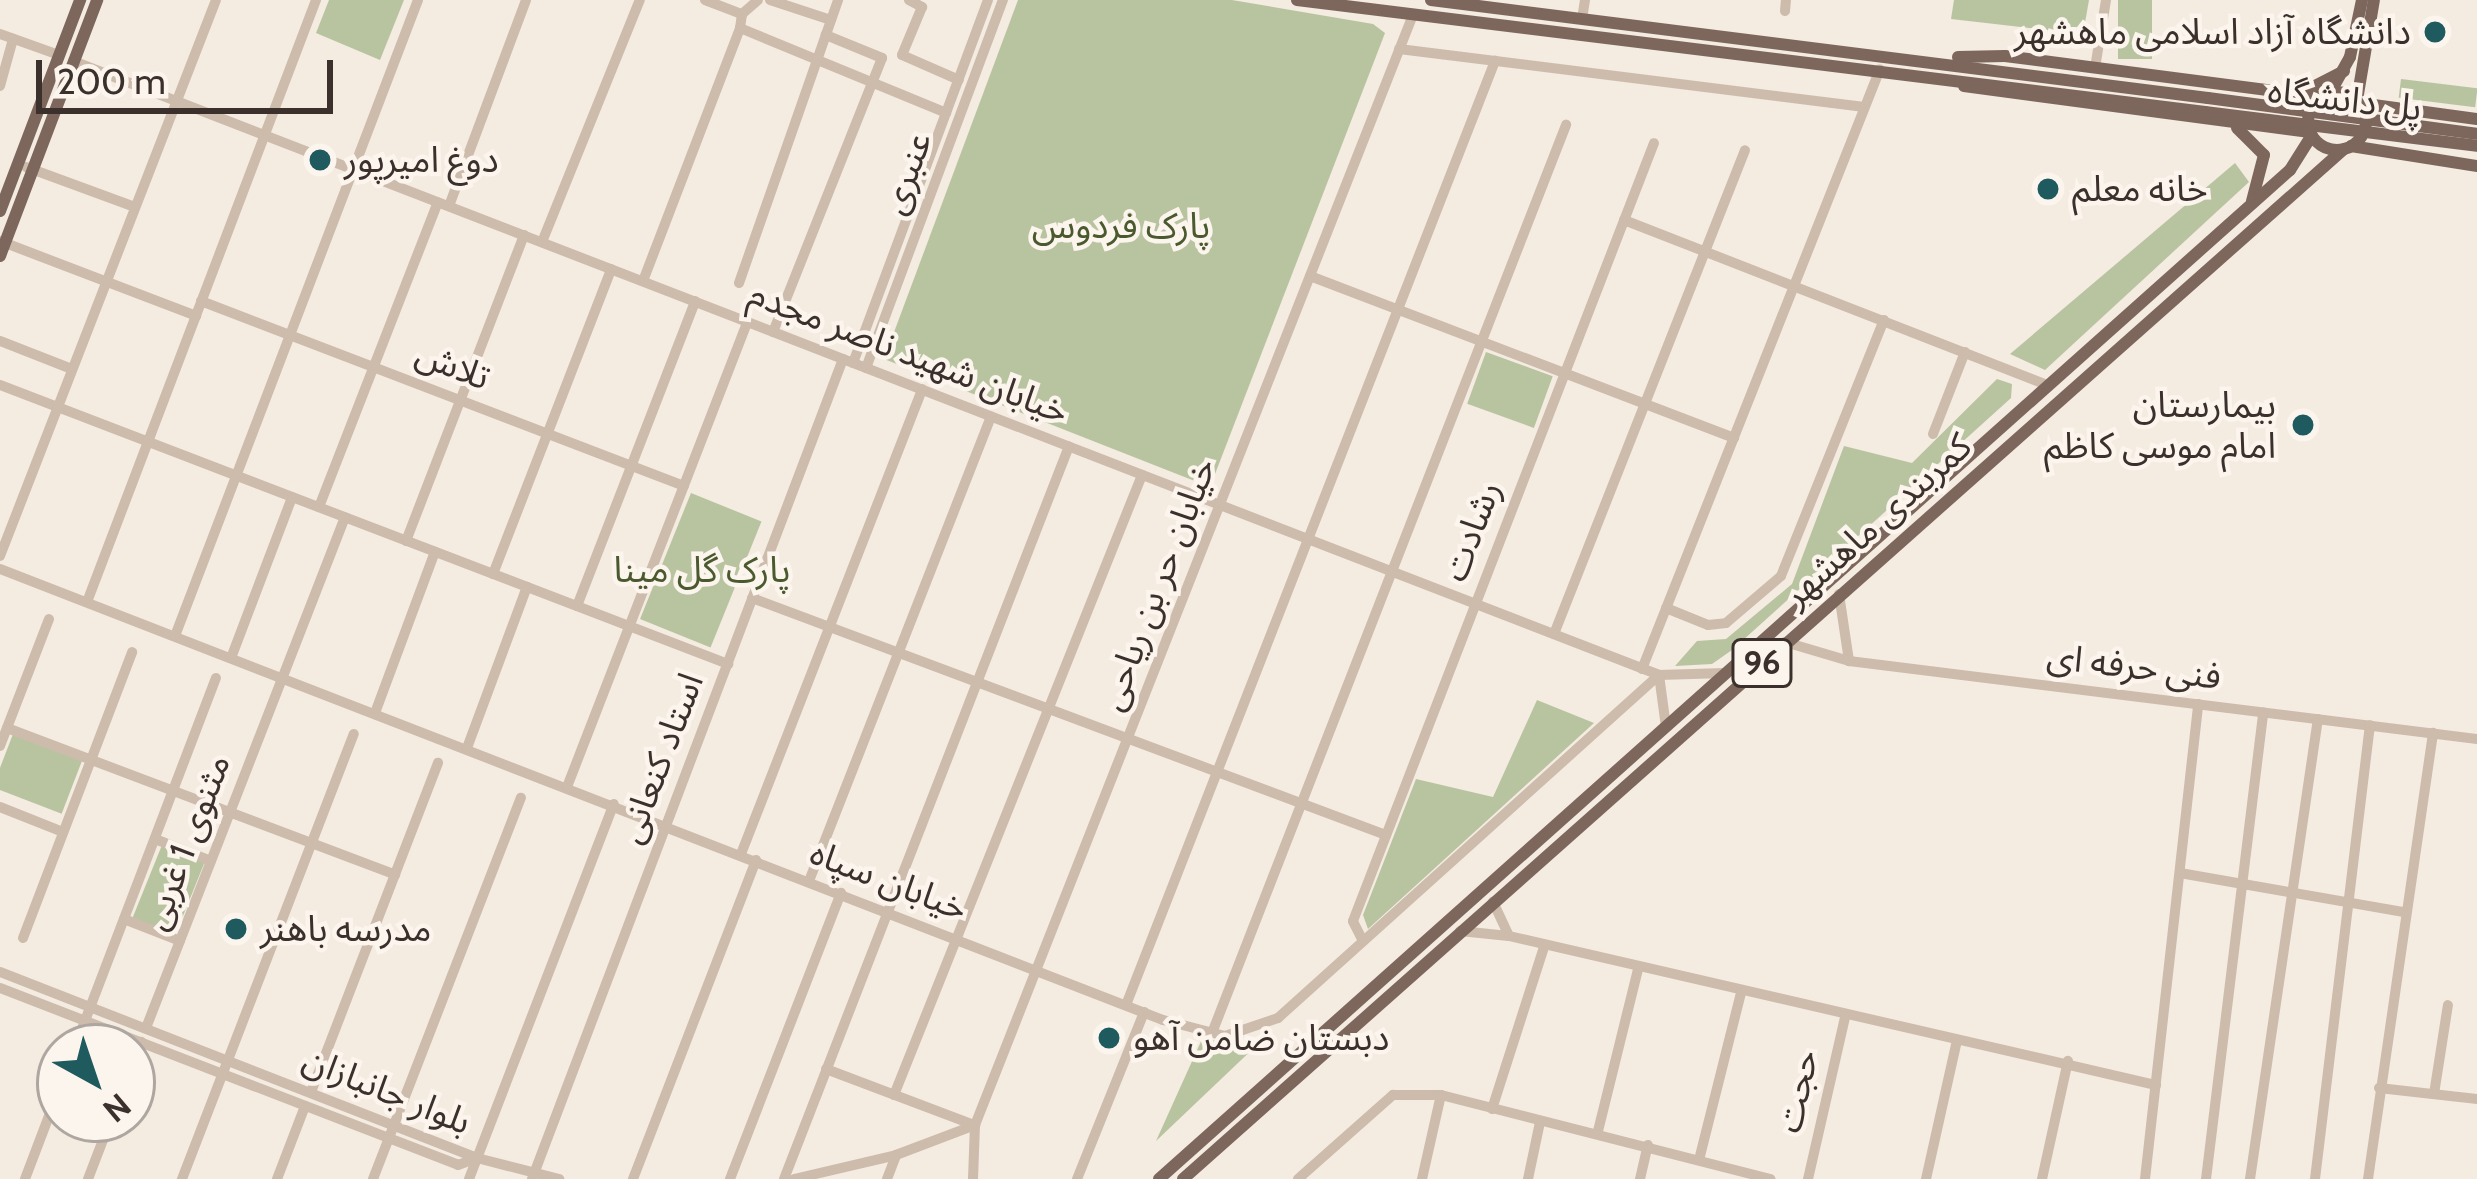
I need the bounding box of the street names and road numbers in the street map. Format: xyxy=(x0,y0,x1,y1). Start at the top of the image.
street label: پل دانشگاه xyxy=(2266,68,2424,130)
street label: عنبری xyxy=(871,126,941,220)
street label: خیابان شهید ناصر مجدم xyxy=(743,271,1075,433)
street label: تلاش xyxy=(410,331,496,399)
street label: کمربندی ماهشهر xyxy=(1774,424,1980,616)
street label: خیابان حر بن ریاحی xyxy=(1089,452,1225,716)
street label: رشادت xyxy=(1432,475,1510,587)
street label: فنی حرفه ای xyxy=(2045,634,2223,698)
road number: 96 xyxy=(1729,636,1795,690)
street label: استاد کنعانی xyxy=(608,667,712,849)
street label: مثنوی 1 غربی xyxy=(133,748,239,936)
street label: خیابان سپاه xyxy=(804,830,974,930)
street label: بلوار جانبازان xyxy=(297,1037,477,1143)
street label: حجت xyxy=(1767,1045,1827,1137)

